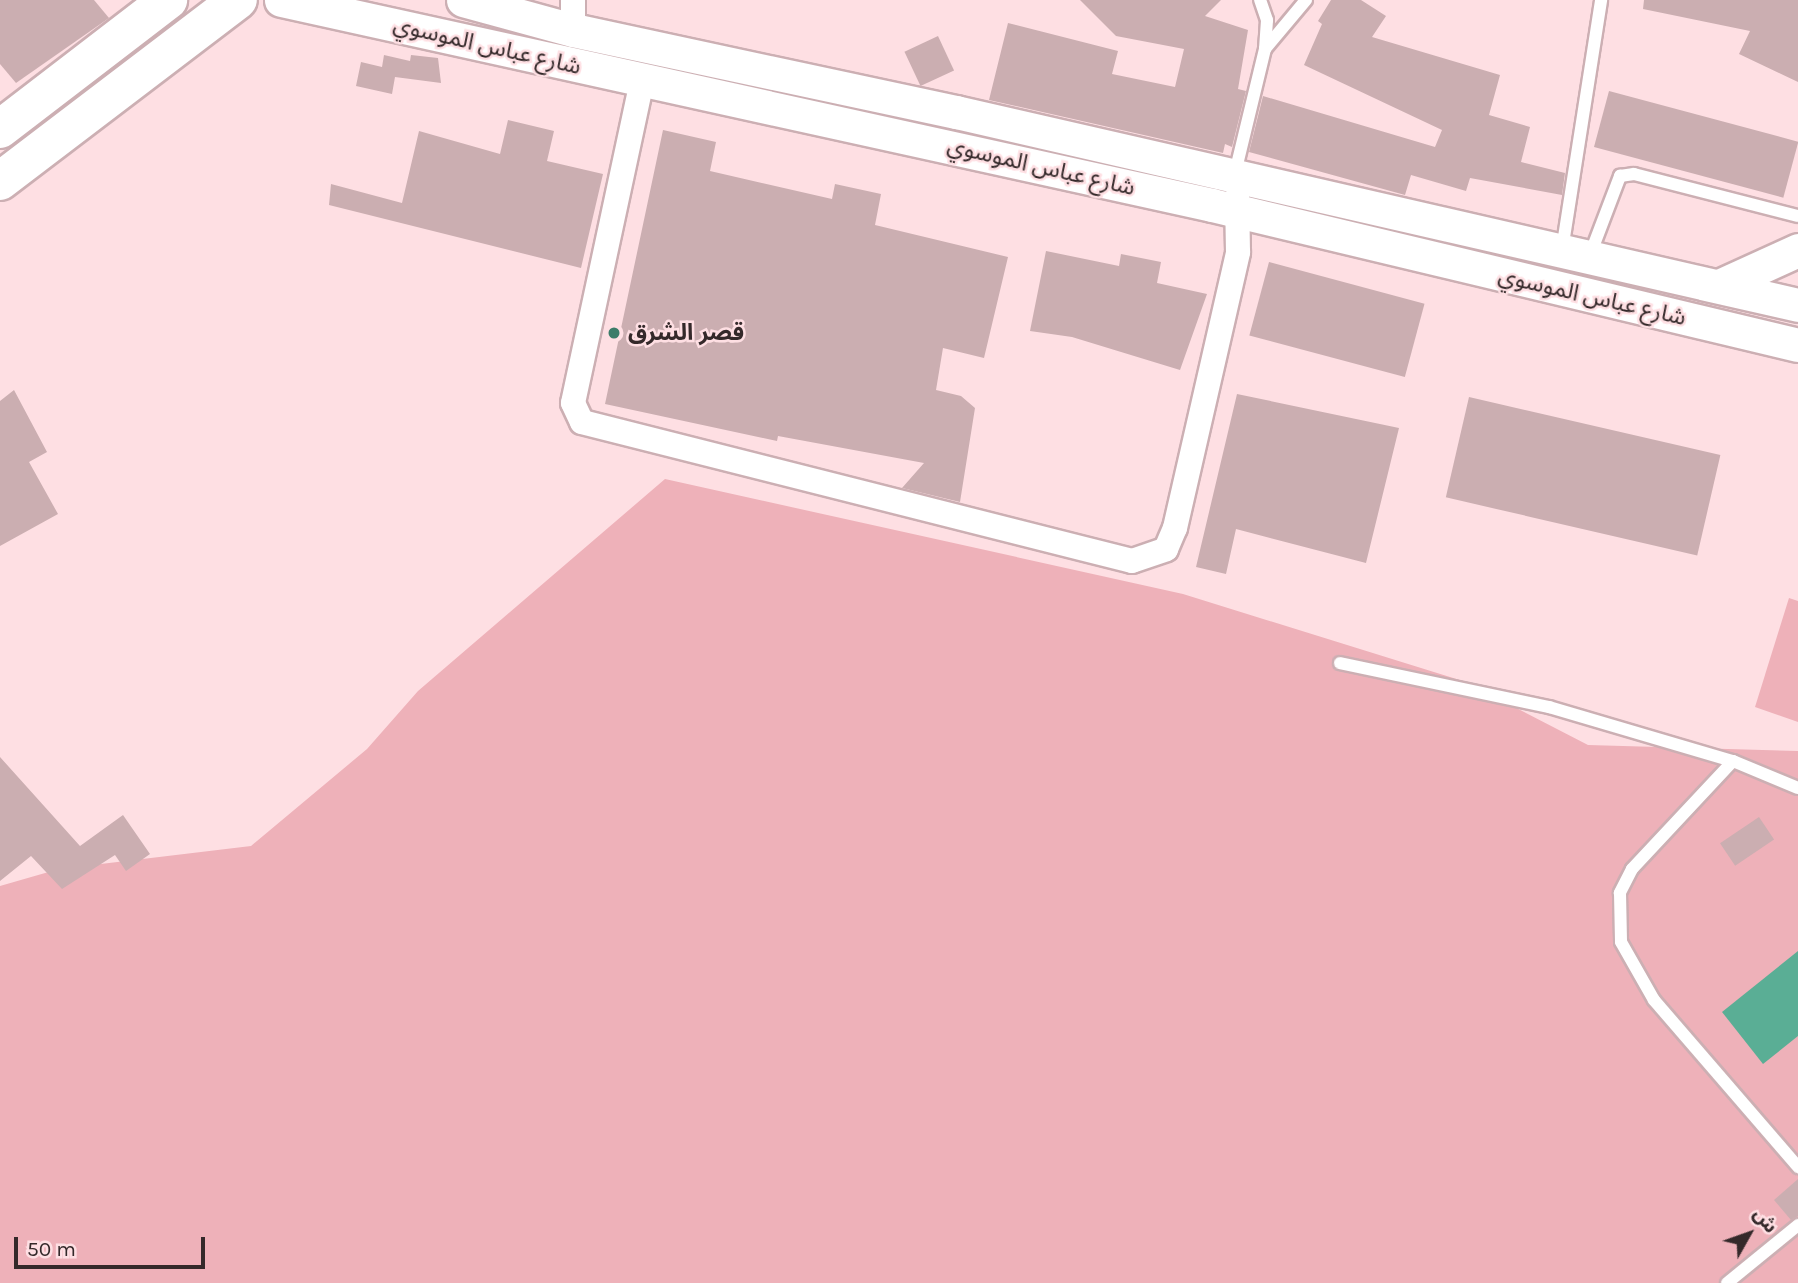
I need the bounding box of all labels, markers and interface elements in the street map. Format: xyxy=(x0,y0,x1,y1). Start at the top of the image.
street label: شارع عباس الموسوي xyxy=(391,11,583,81)
street label: شارع عباس الموسوي xyxy=(945,132,1137,202)
street label: شارع عباس الموسوي xyxy=(1496,262,1688,332)
place label: قصر الشرق xyxy=(628,319,744,347)
marker: قصر الشرق xyxy=(606,325,622,341)
north arrow xyxy=(1714,1199,1784,1269)
text: ش xyxy=(1748,1203,1782,1238)
scale bar xyxy=(18,1224,208,1268)
text: 50 m xyxy=(27,1237,76,1261)

